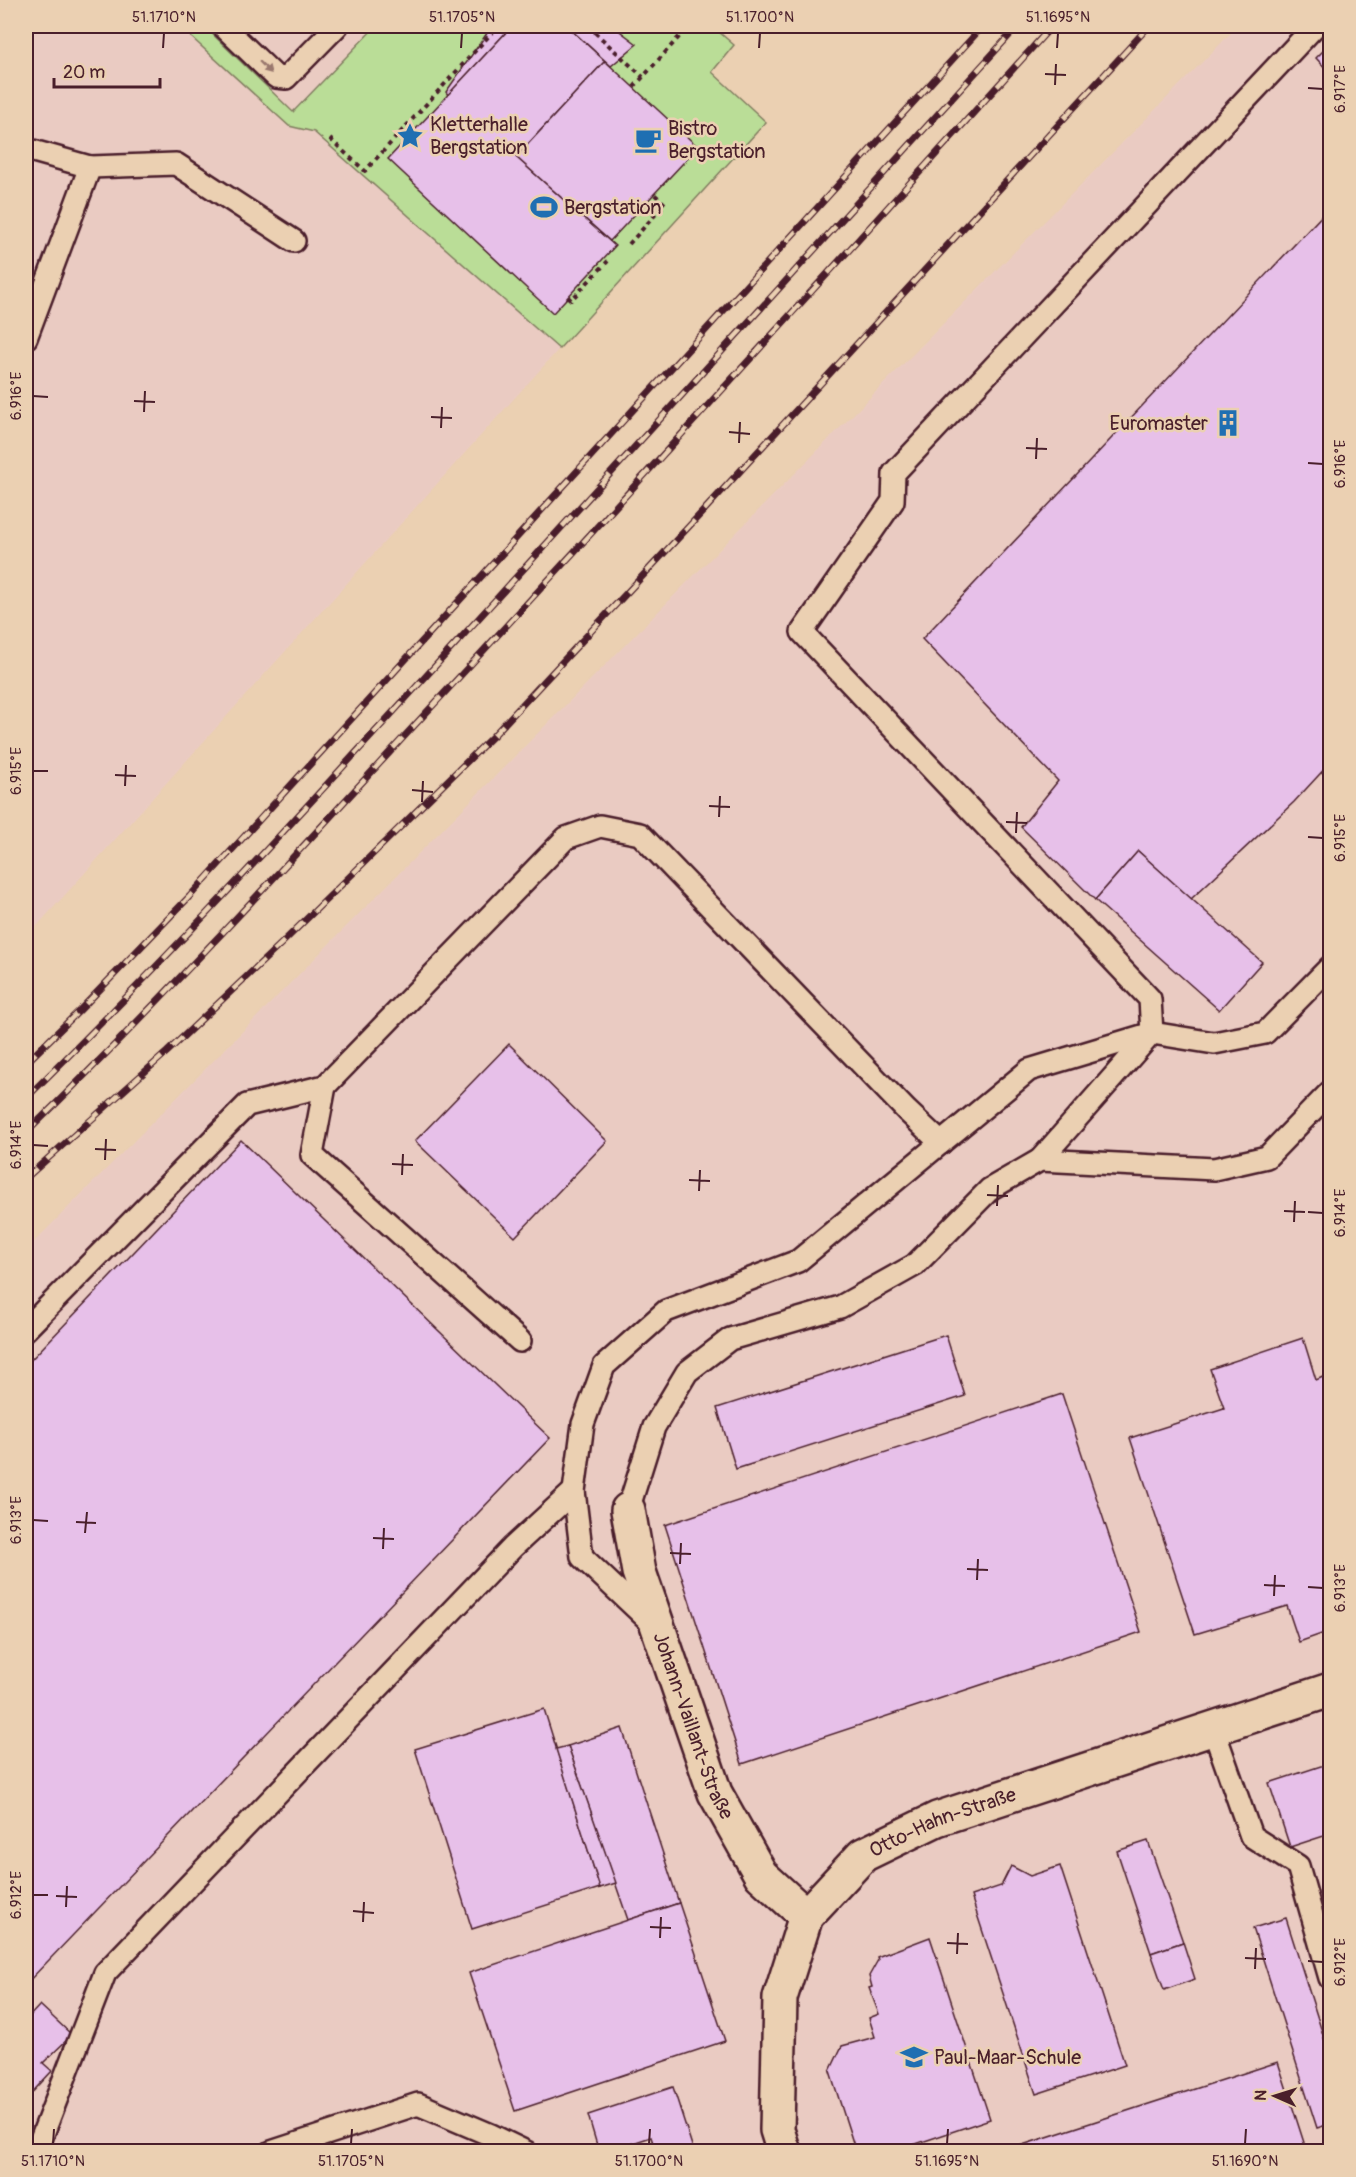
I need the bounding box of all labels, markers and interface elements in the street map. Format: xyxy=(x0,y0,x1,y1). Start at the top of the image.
text: 51.1710°N xyxy=(132,8,196,27)
text: 51.1705°N xyxy=(429,8,495,27)
text: 51.1700°N xyxy=(726,8,794,27)
text: 51.1695°N xyxy=(1026,8,1090,27)
scale bar xyxy=(54,51,160,89)
one-way arrow xyxy=(258,59,272,74)
text: 20 m xyxy=(63,61,105,84)
text: 6.917°E xyxy=(1331,65,1350,113)
place label: Kletterhalle Bergstation xyxy=(430,112,528,160)
place label: Bistro Bergstation xyxy=(668,116,766,164)
place icon: Kletterhalle Bergstation xyxy=(395,121,425,151)
cafe icon: Bistro Bergstation xyxy=(633,125,663,155)
sports icon: Bergstation xyxy=(529,192,559,222)
place label: Bergstation xyxy=(564,195,662,220)
text: 6.916°E xyxy=(7,371,26,420)
building icon: Euromaster xyxy=(1213,408,1243,438)
place label: Euromaster xyxy=(1110,411,1208,436)
text: 6.916°E xyxy=(1331,439,1350,488)
text: 6.915°E xyxy=(7,747,26,795)
text: 6.915°E xyxy=(1331,814,1350,862)
text: 6.914°E xyxy=(7,1120,26,1169)
text: 6.914°E xyxy=(1331,1188,1350,1237)
text: 6.913°E xyxy=(7,1496,26,1544)
text: 6.913°E xyxy=(1331,1564,1350,1612)
street label: Johann-Vaillant-Straße xyxy=(648,1629,740,1824)
street label: Otto-Hahn-Straße xyxy=(865,1781,1019,1863)
text: 6.912°E xyxy=(7,1871,26,1919)
text: 6.912°E xyxy=(1331,1938,1350,1986)
school or university icon: Paul-Maar-Schule xyxy=(899,2042,929,2072)
place label: Paul-Maar-Schule xyxy=(934,2045,1081,2070)
north arrow xyxy=(1245,2066,1305,2126)
text: N xyxy=(1251,2089,1271,2101)
text: 51.1710°N xyxy=(21,2152,85,2171)
text: 51.1705°N xyxy=(318,2152,384,2171)
text: 51.1700°N xyxy=(615,2152,683,2171)
text: 51.1695°N xyxy=(915,2152,979,2171)
text: 51.1690°N xyxy=(1212,2152,1278,2171)

